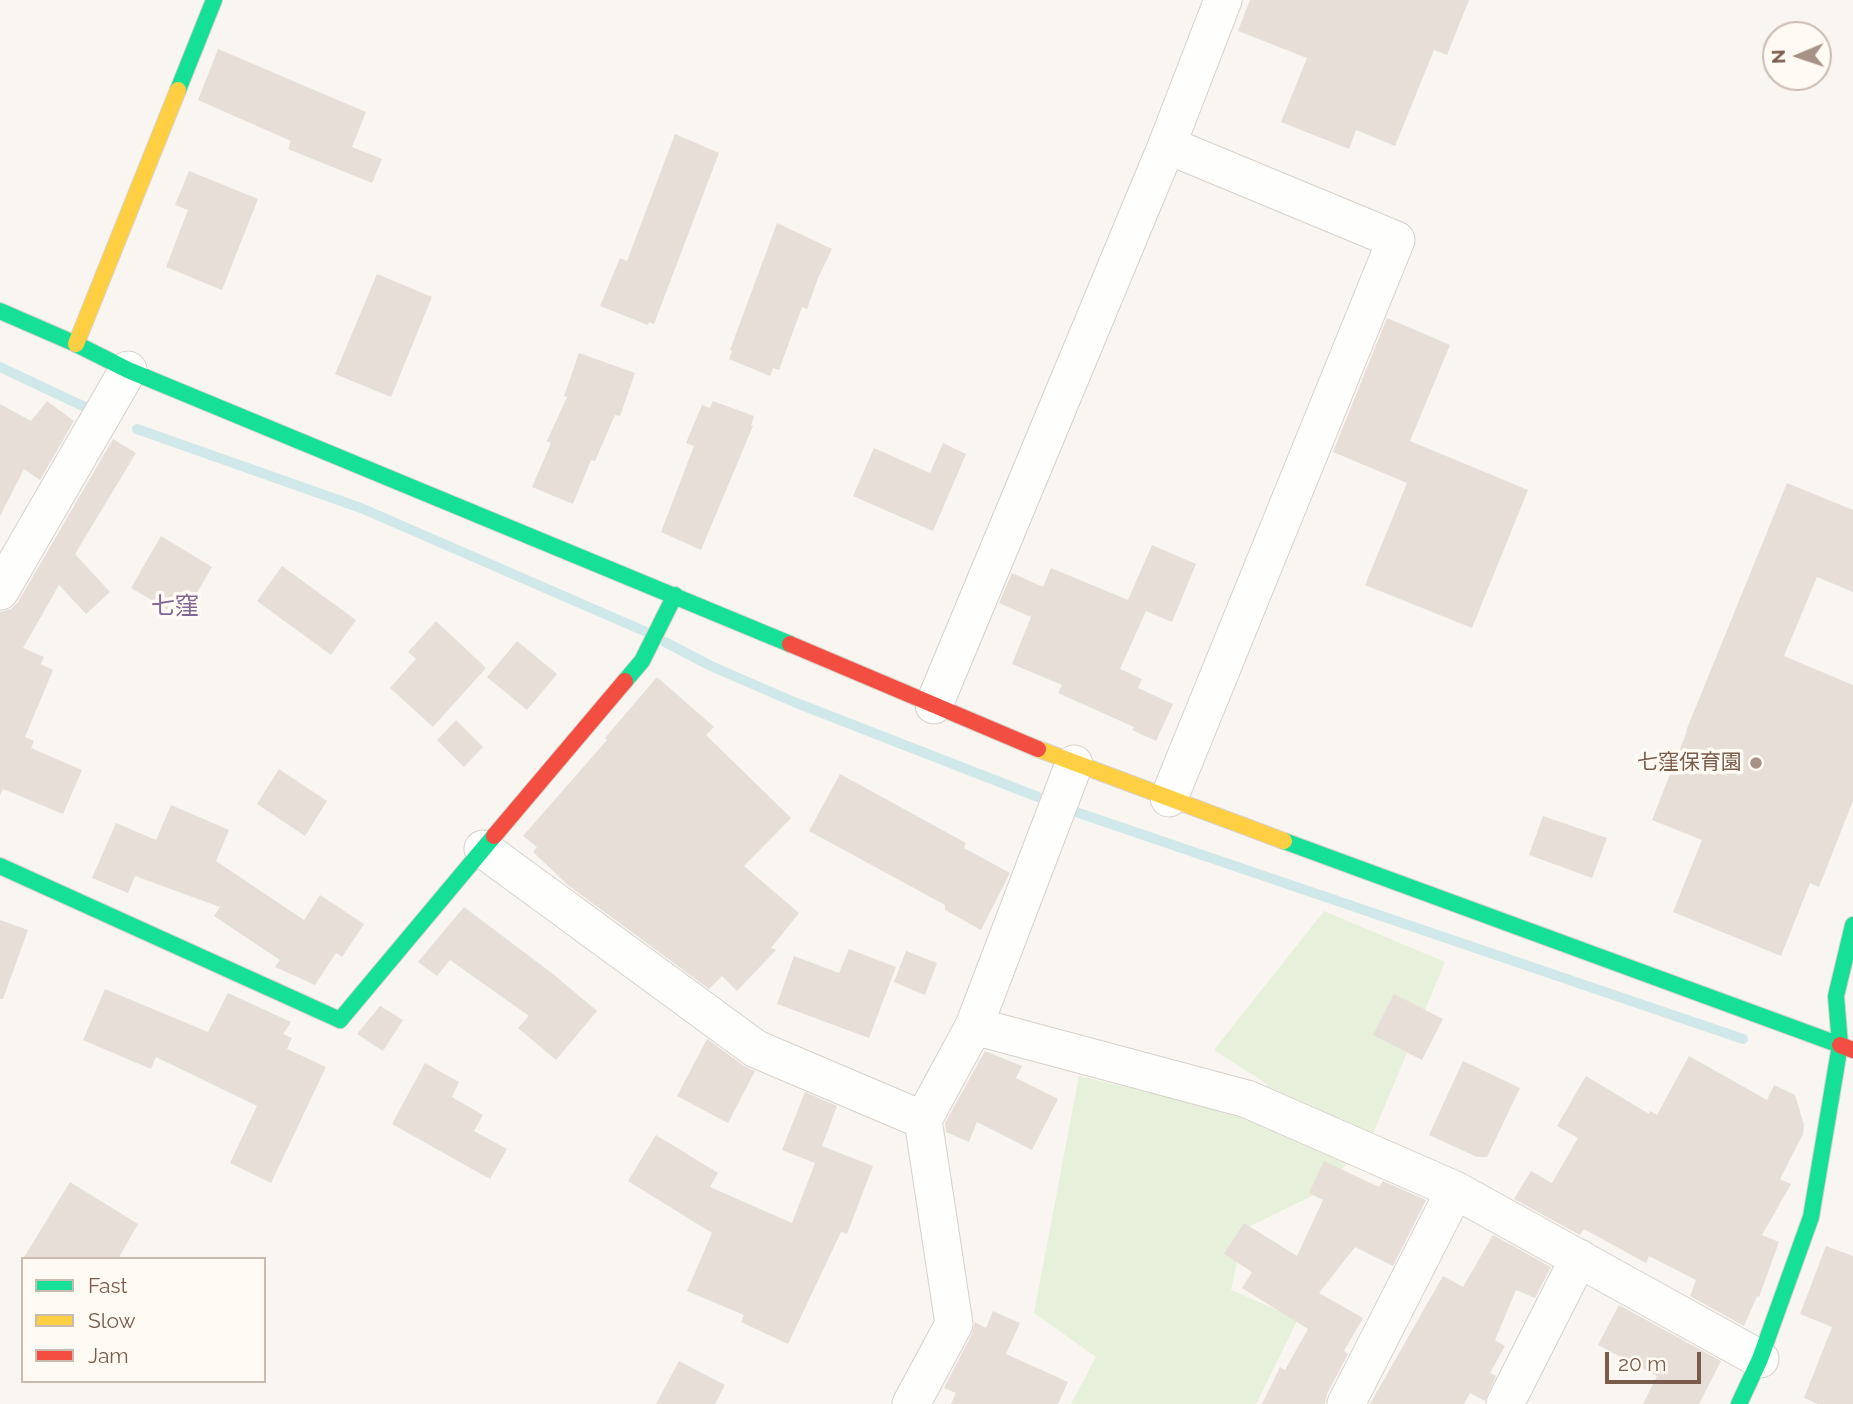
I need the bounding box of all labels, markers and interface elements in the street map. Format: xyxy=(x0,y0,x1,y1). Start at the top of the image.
north arrow xyxy=(1762,21,1832,91)
text: N xyxy=(1767,49,1789,64)
district label: 七窪 xyxy=(151,593,199,621)
place label: 七窪保育園 xyxy=(1637,750,1742,776)
marker: 七窪保育園 xyxy=(1748,755,1764,771)
legend xyxy=(21,1257,266,1383)
text: Fast xyxy=(88,1273,128,1298)
text: Slow xyxy=(88,1308,136,1333)
scale bar xyxy=(1608,1338,1704,1382)
text: Jam xyxy=(88,1343,129,1368)
text: 20 m xyxy=(1618,1351,1666,1376)

